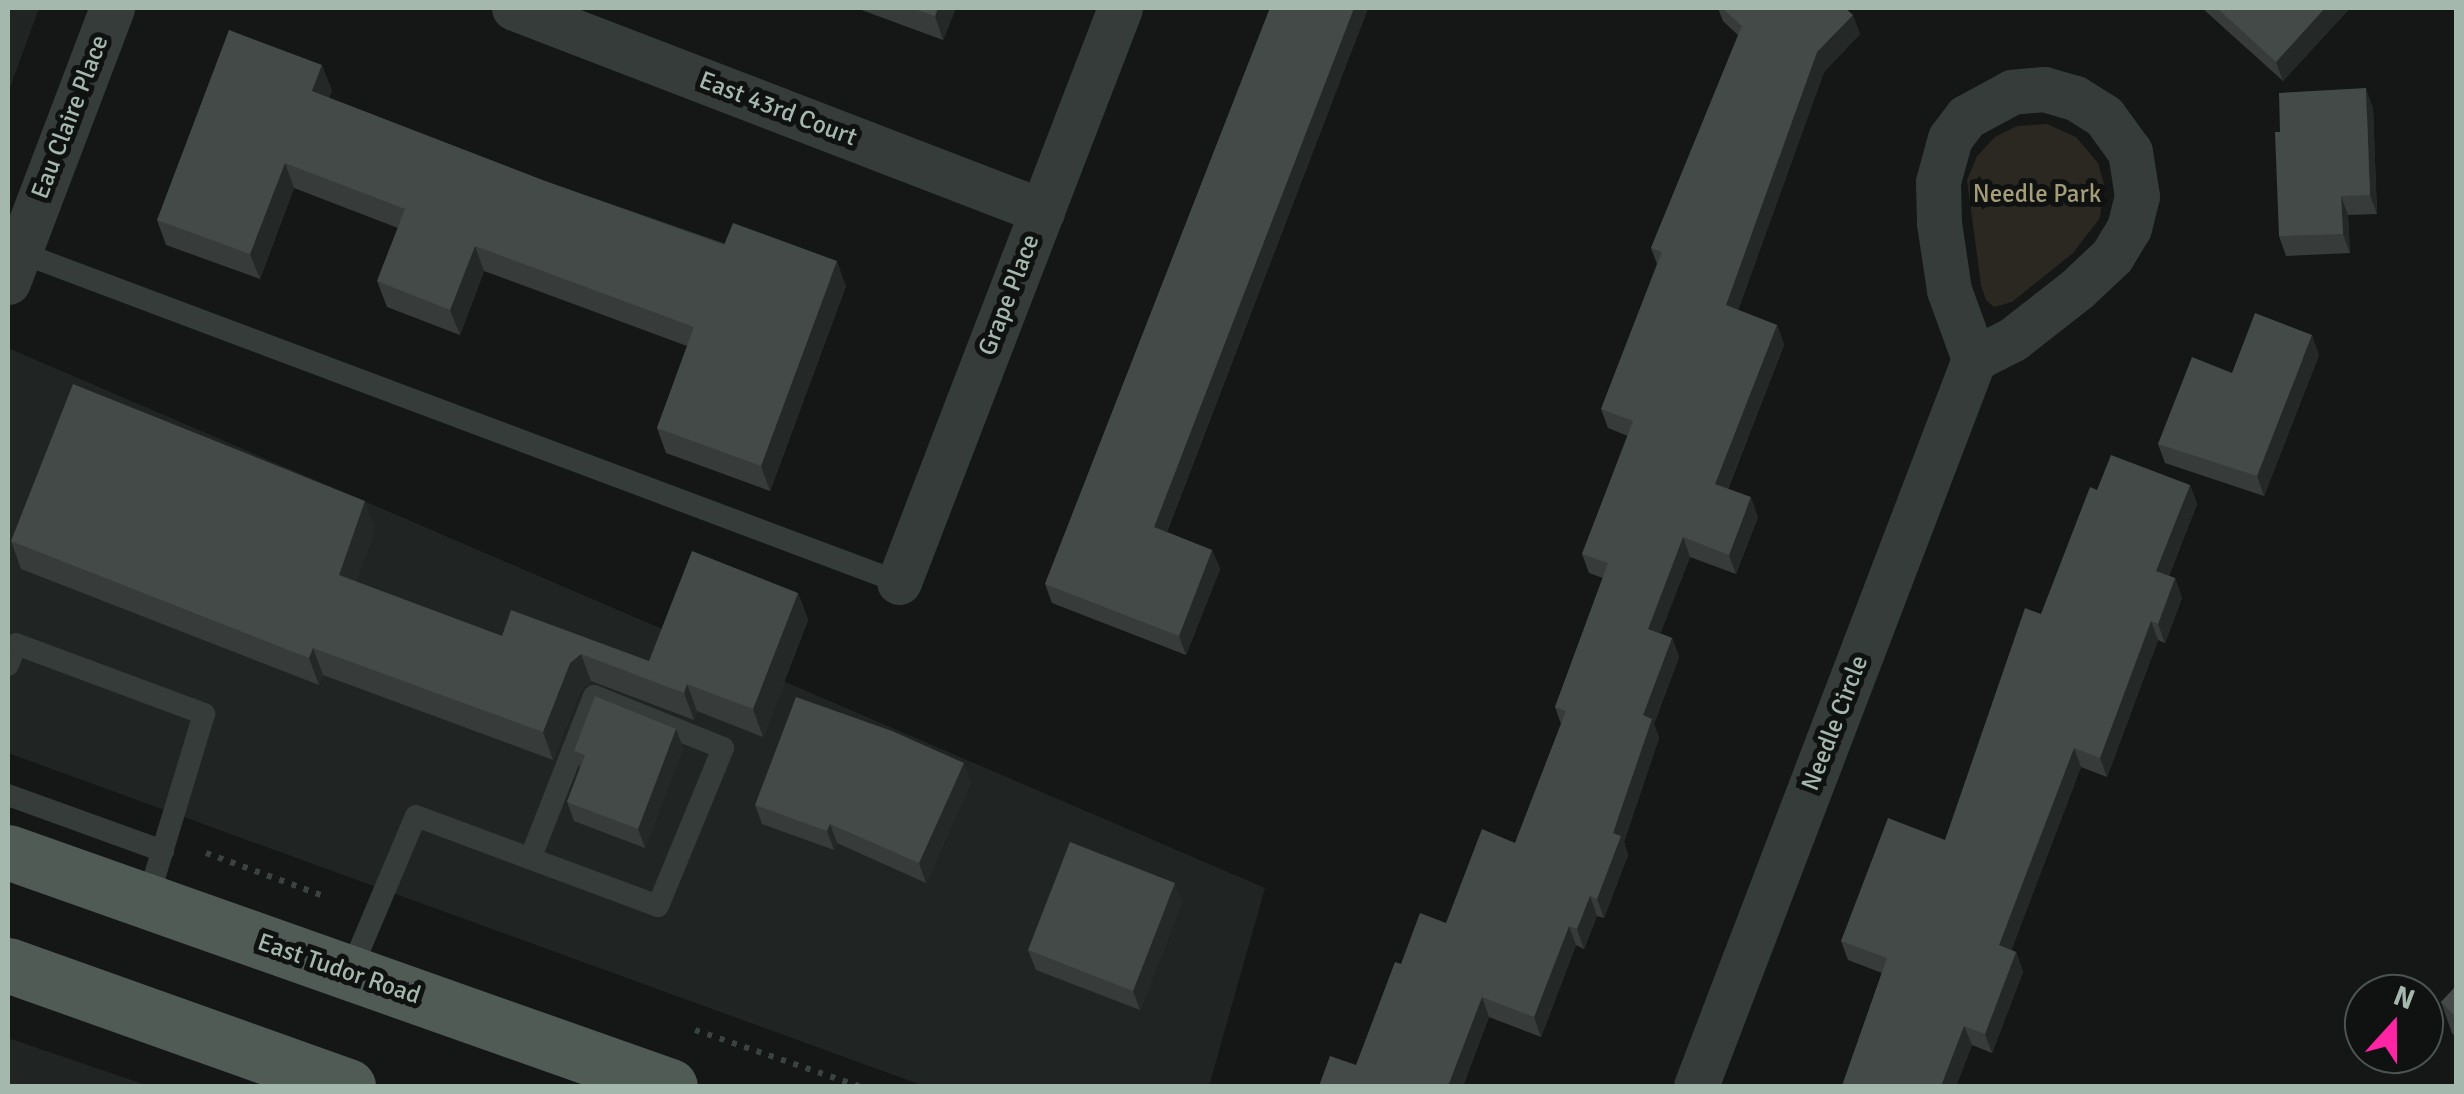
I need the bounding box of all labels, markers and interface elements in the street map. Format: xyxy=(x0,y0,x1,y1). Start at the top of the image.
street label: Eau Claire Place xyxy=(25,31,115,203)
street label: East 43rd Court xyxy=(695,65,861,153)
park label: Needle Park xyxy=(1973,179,2101,209)
street label: Grape Place xyxy=(972,230,1046,360)
street label: Needle Circle xyxy=(1795,651,1875,795)
street label: East Tudor Road xyxy=(254,927,424,1011)
north arrow xyxy=(2344,974,2444,1074)
text: N xyxy=(2389,978,2419,1017)

